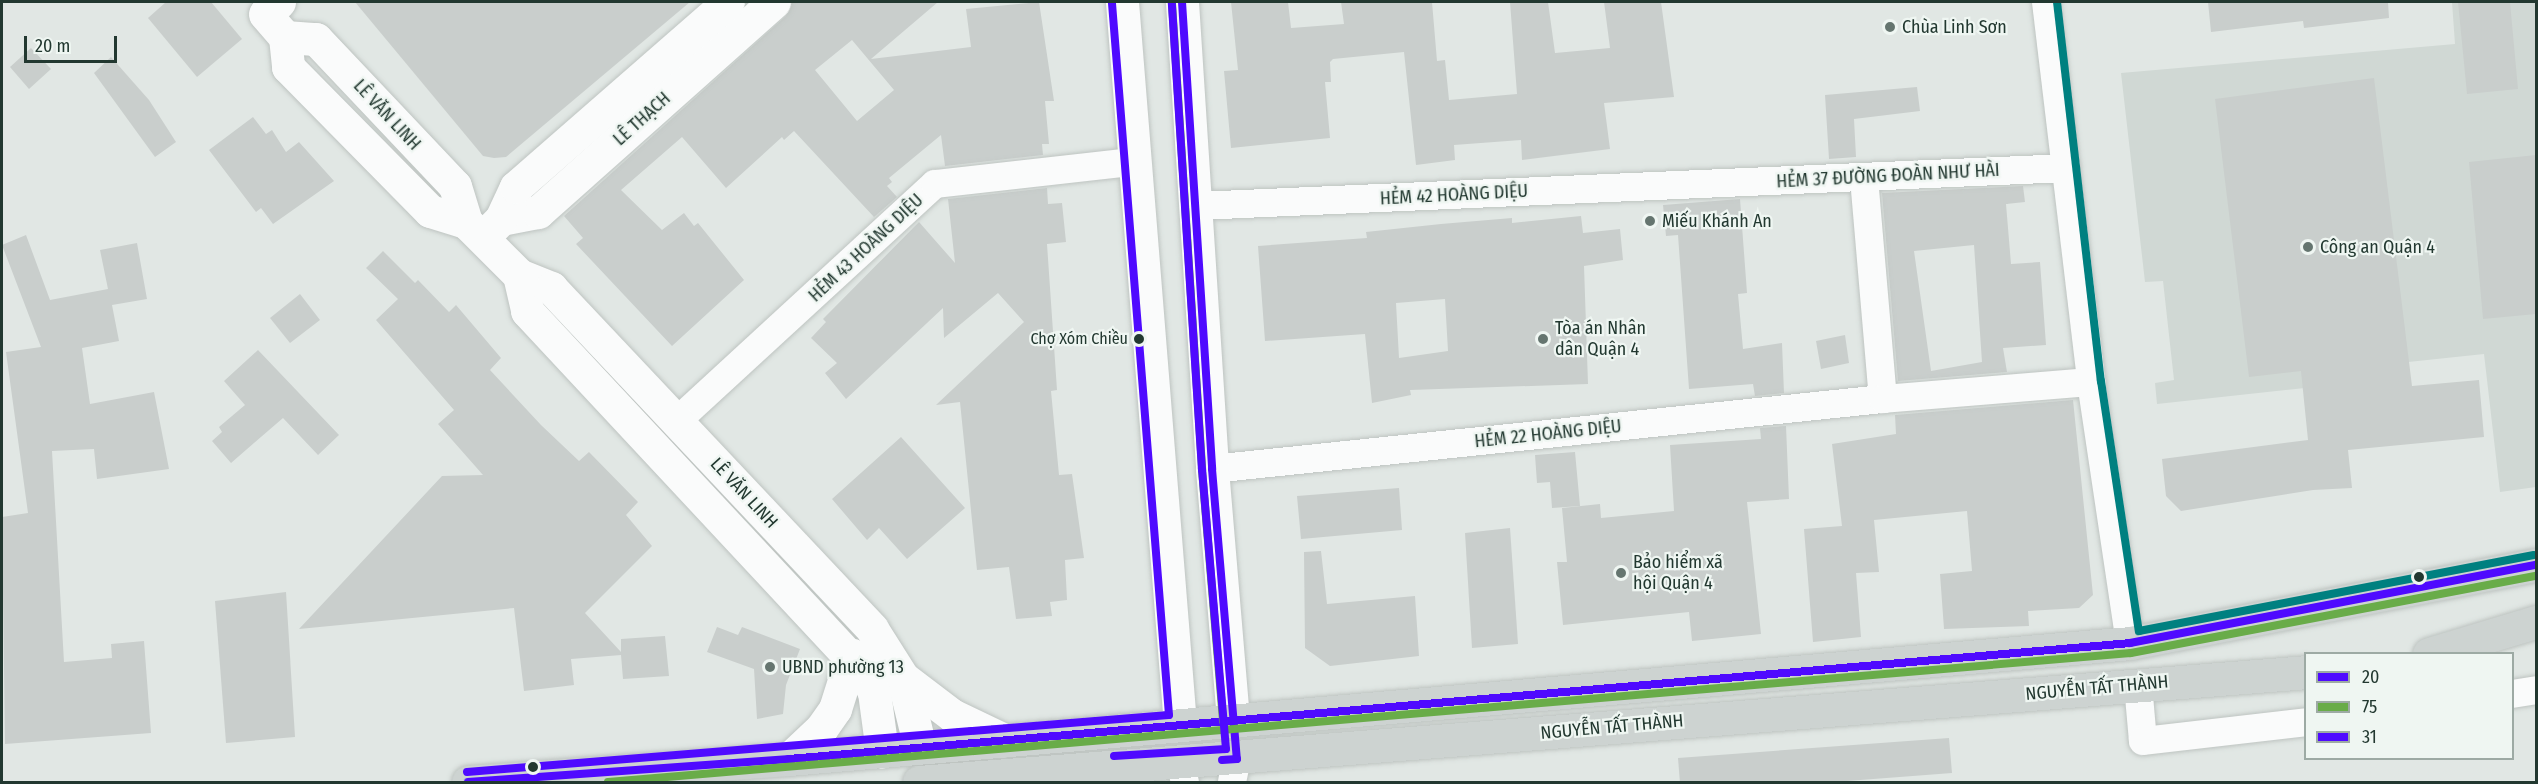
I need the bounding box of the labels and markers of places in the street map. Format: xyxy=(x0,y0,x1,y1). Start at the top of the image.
place label: Chùa Linh Sơn xyxy=(1902,16,2007,38)
marker: Chùa Linh Sơn xyxy=(1883,20,1897,34)
place label: Miếu Khánh An xyxy=(1662,210,1772,232)
marker: Miếu Khánh An xyxy=(1643,214,1657,228)
place label: Công an Quận 4 xyxy=(2320,236,2435,258)
marker: Công an Quận 4 xyxy=(2301,240,2315,254)
place label: Tòa án Nhân dân Quận 4 xyxy=(1555,318,1646,360)
place label: Chợ Xóm Chiều xyxy=(1030,329,1128,349)
marker: Tòa án Nhân dân Quận 4 xyxy=(1536,332,1550,346)
marker: Chợ Xóm Chiều xyxy=(1133,333,1145,345)
place label: Bảo hiểm xã hội Quận 4 xyxy=(1633,552,1723,594)
marker: Bảo hiểm xã hội Quận 4 xyxy=(1614,566,1628,580)
unlabelled marker xyxy=(2413,571,2425,583)
place label: UBND phường 13 xyxy=(782,656,904,678)
marker: UBND phường 13 xyxy=(763,660,777,674)
unlabelled marker xyxy=(527,761,539,773)

